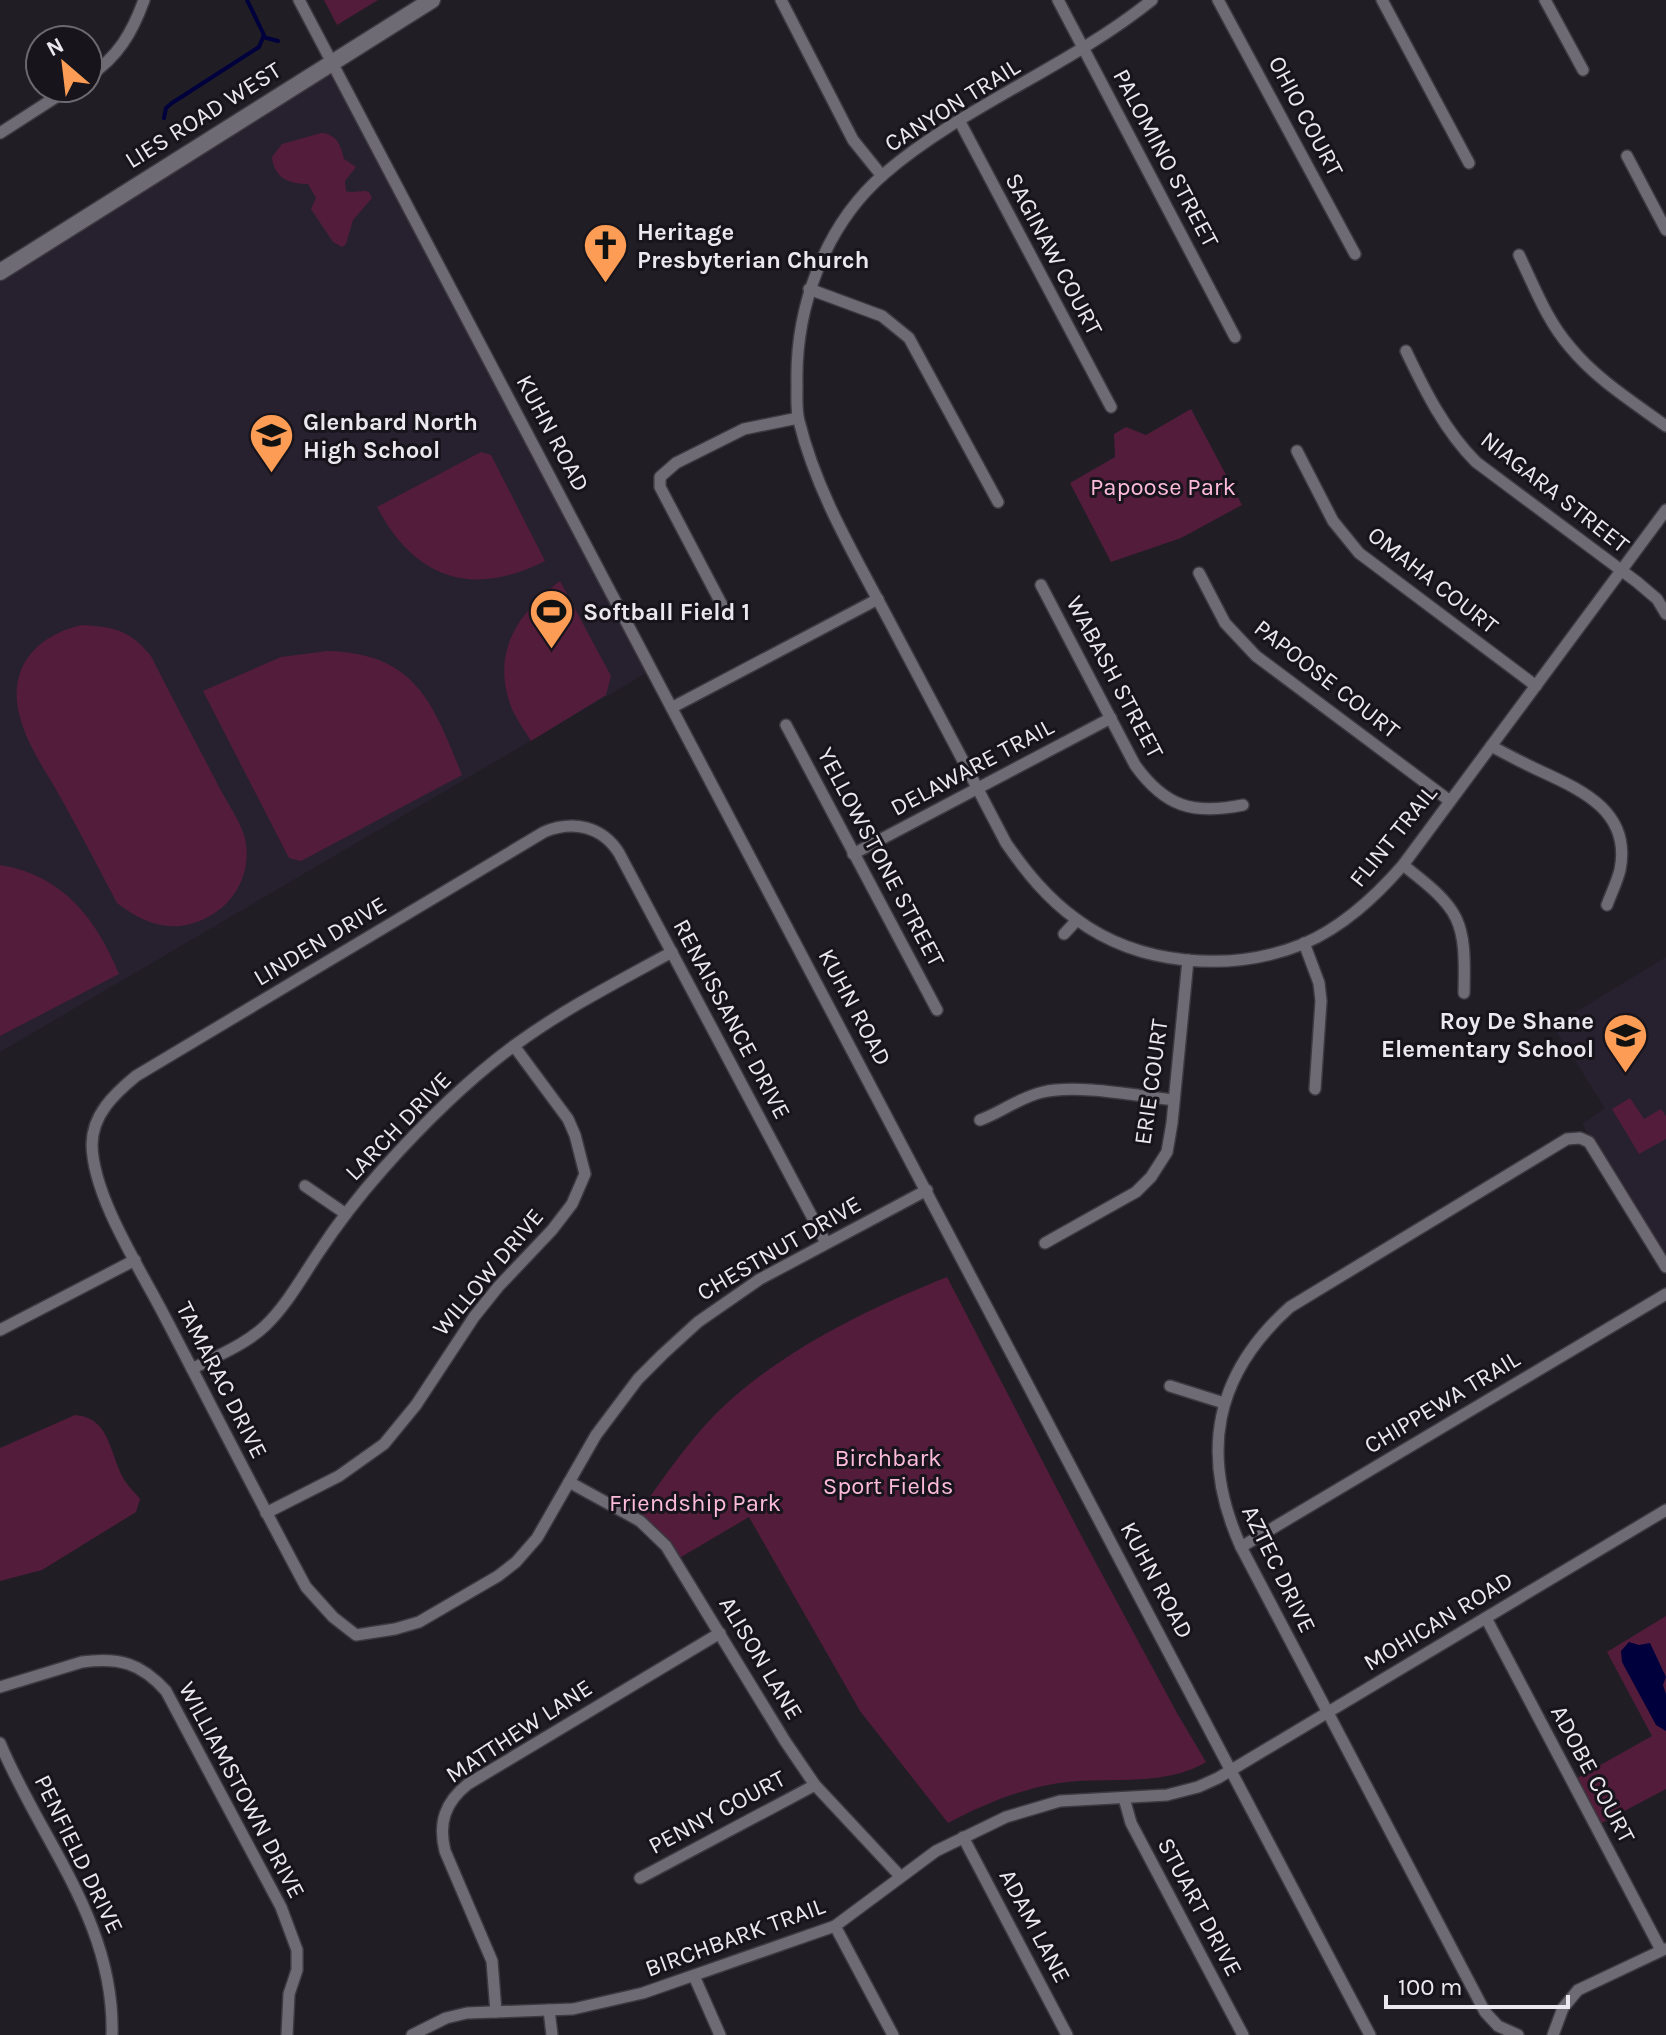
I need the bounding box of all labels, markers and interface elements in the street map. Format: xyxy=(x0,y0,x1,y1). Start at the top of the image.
north arrow xyxy=(24,24,104,104)
text: N xyxy=(42,32,68,62)
street label: OHIO COURT xyxy=(1263,51,1349,181)
street label: CANYON TRAIL xyxy=(879,52,1025,158)
street label: LIES ROAD WEST xyxy=(120,56,286,174)
street label: PALOMINO STREET xyxy=(1107,64,1225,252)
street label: SAGINAW COURT xyxy=(999,168,1109,340)
place label: Heritage Presbyterian Church xyxy=(637,218,869,274)
church icon: Heritage Presbyterian Church xyxy=(582,222,630,285)
street label: KUHN ROAD xyxy=(511,370,595,496)
place label: Glenbard North High School xyxy=(303,408,478,464)
school or university icon: Glenbard North High School xyxy=(248,412,296,475)
street label: NIAGARA STREET xyxy=(1475,425,1635,559)
park label: Papoose Park xyxy=(1090,473,1236,501)
street label: OMAHA COURT xyxy=(1362,520,1504,640)
sports icon: Softball Field 1 xyxy=(528,588,576,651)
street label: WABASH STREET xyxy=(1060,591,1170,763)
place label: Softball Field 1 xyxy=(583,598,750,626)
street label: PAPOOSE COURT xyxy=(1249,614,1405,744)
street label: DELAWARE TRAIL xyxy=(886,712,1059,822)
street label: YELLOWSTONE STREET xyxy=(811,743,951,971)
street label: FLINT TRAIL xyxy=(1343,779,1443,893)
street label: LINDEN DRIVE xyxy=(248,890,392,992)
street label: RENAISSANCE DRIVE xyxy=(667,914,797,1124)
street label: KUHN ROAD xyxy=(813,944,897,1070)
place label: Roy De Shane Elementary School xyxy=(1381,1007,1594,1063)
school or university icon: Roy De Shane Elementary School xyxy=(1601,1011,1649,1074)
street label: ERIE COURT xyxy=(1128,1017,1174,1147)
street label: LARCH DRIVE xyxy=(339,1066,457,1186)
street label: CHESTNUT DRIVE xyxy=(692,1190,866,1306)
street label: WILLOW DRIVE xyxy=(427,1203,549,1341)
street label: TAMARAC DRIVE xyxy=(170,1297,274,1463)
street label: CHIPPEWA TRAIL xyxy=(1359,1344,1525,1459)
park label: Birchbark Sport Fields xyxy=(823,1444,953,1500)
park label: Friendship Park xyxy=(609,1489,781,1517)
street label: AZTEC DRIVE xyxy=(1236,1501,1322,1637)
street label: KUHN ROAD xyxy=(1115,1517,1199,1643)
street label: MOHICAN ROAD xyxy=(1358,1565,1518,1677)
street label: ALISON LANE xyxy=(713,1591,809,1725)
street label: MATTHEW LANE xyxy=(441,1673,597,1789)
street label: WILLIAMSTOWN DRIVE xyxy=(173,1677,311,1903)
street label: ADOBE COURT xyxy=(1545,1700,1641,1848)
street label: PENNY COURT xyxy=(644,1764,790,1860)
street label: PENFIELD DRIVE xyxy=(29,1770,129,1938)
street label: STUART DRIVE xyxy=(1152,1833,1248,1981)
street label: ADAM LANE xyxy=(993,1865,1077,1987)
street label: BIRCHBARK TRAIL xyxy=(641,1891,829,1983)
scale bar xyxy=(1386,1959,1568,2009)
text: 100 m xyxy=(1398,1973,1463,2001)

